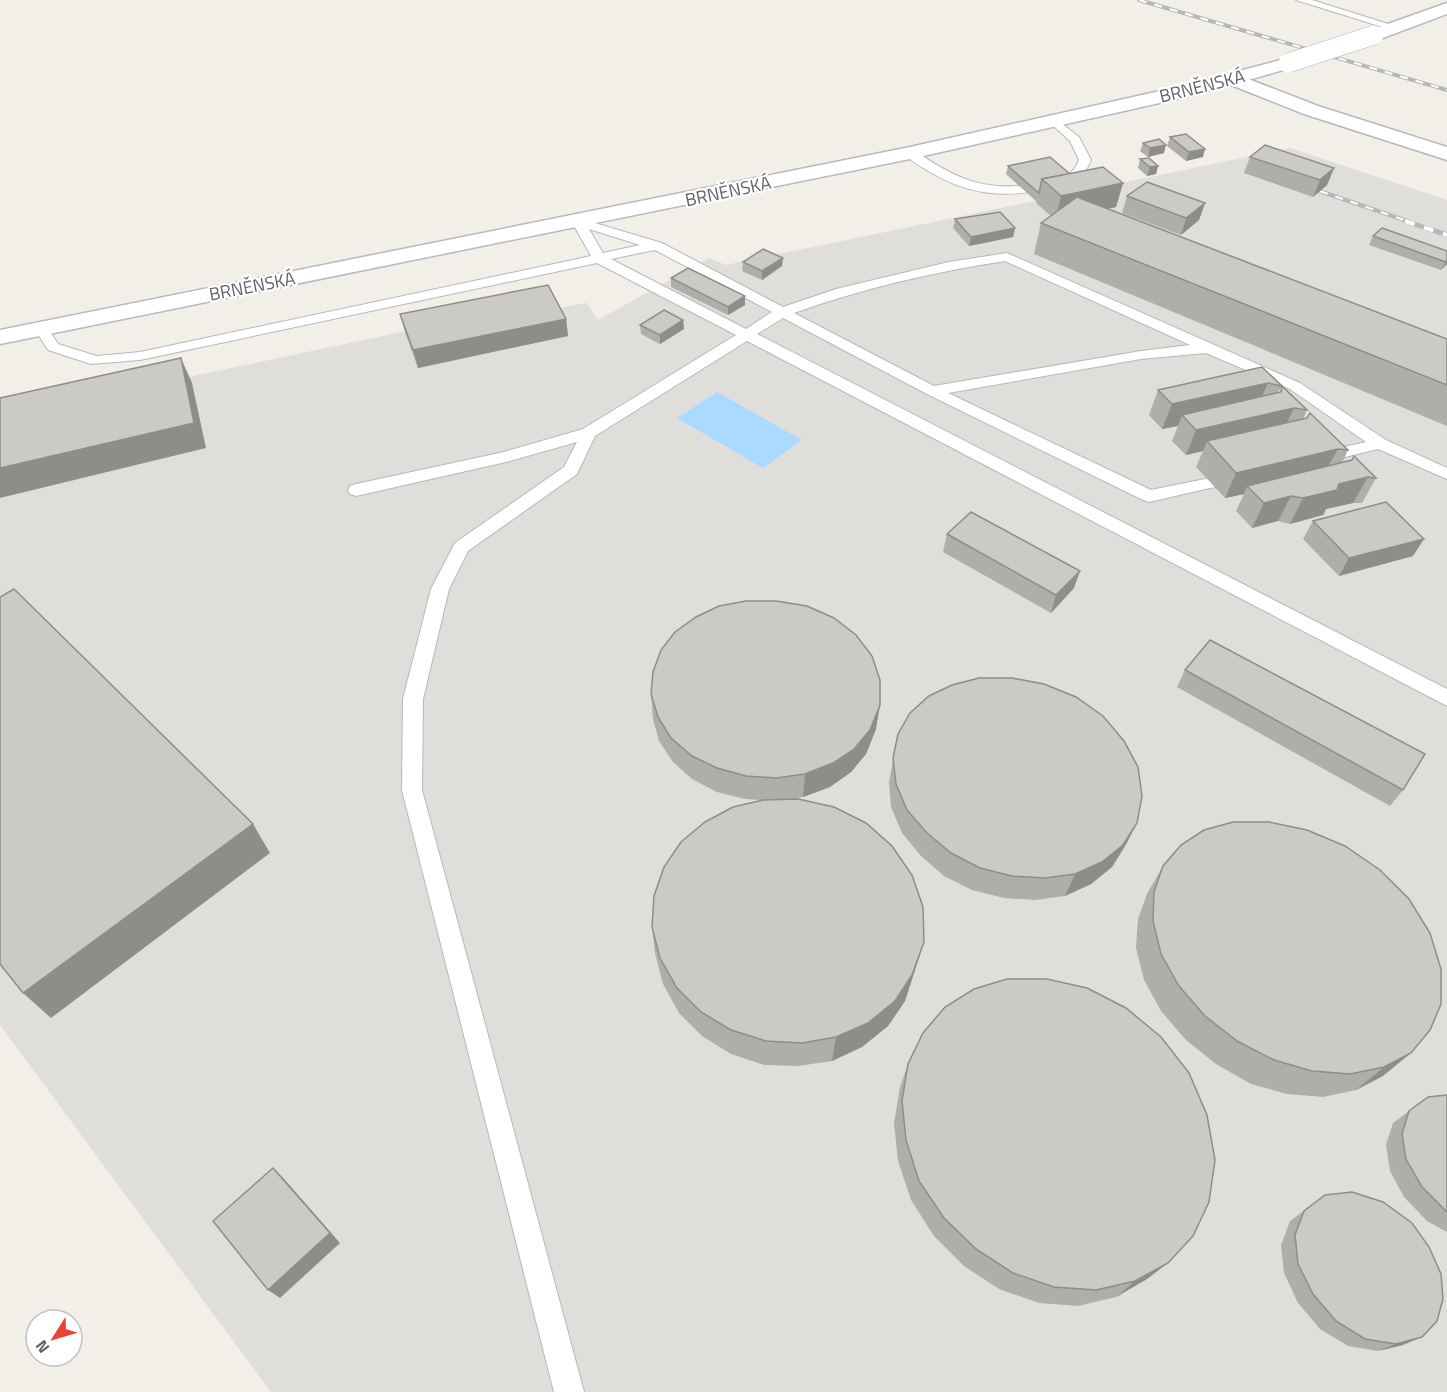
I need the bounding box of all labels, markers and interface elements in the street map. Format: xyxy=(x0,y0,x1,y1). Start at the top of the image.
street label: BRNĚNSKÁ xyxy=(1156,62,1248,110)
street label: BRNĚNSKÁ xyxy=(683,169,774,213)
street label: BRNĚNSKÁ xyxy=(207,264,298,308)
north arrow xyxy=(24,1308,84,1368)
text: N xyxy=(29,1335,55,1359)

